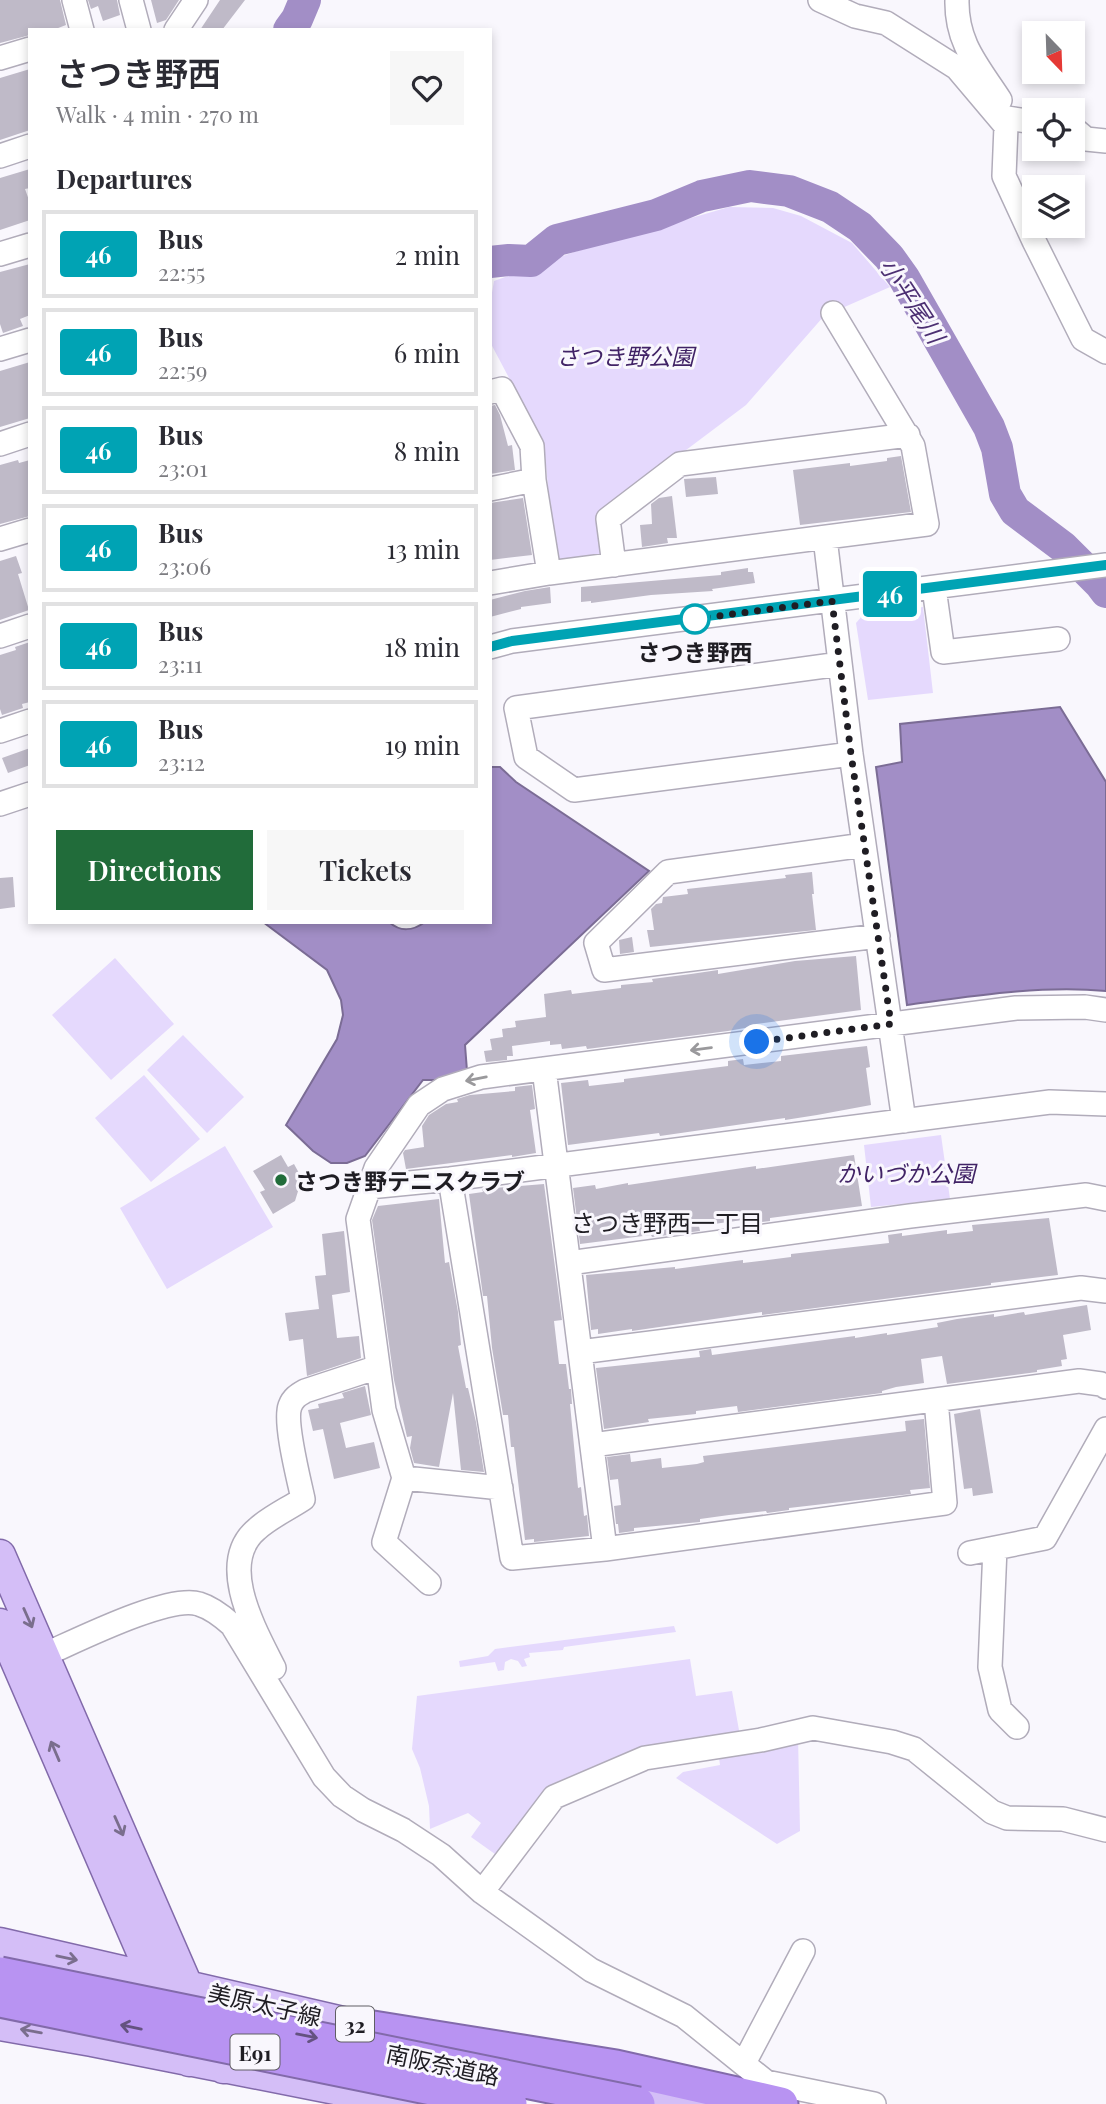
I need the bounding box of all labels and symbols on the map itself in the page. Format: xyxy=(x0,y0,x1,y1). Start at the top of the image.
north arrow xyxy=(1022,21,1085,84)
water label: 小平尾川 xyxy=(873,251,954,351)
park label: さつき野公園 xyxy=(556,340,697,371)
line badge: 46 xyxy=(858,571,922,617)
marker: さつき野西 xyxy=(680,604,710,634)
place label: さつき野西 xyxy=(638,636,753,667)
your location xyxy=(739,1024,774,1059)
one-way arrow xyxy=(690,1042,713,1055)
one-way arrow xyxy=(465,1073,488,1086)
park label: かいづか公園 xyxy=(837,1157,978,1188)
place label: さつき野テニスクラブ xyxy=(295,1165,525,1196)
marker: さつき野テニスクラブ xyxy=(273,1172,289,1188)
district label: さつき野西一丁目 xyxy=(571,1206,763,1238)
one-way arrow xyxy=(22,1607,35,1628)
one-way arrow xyxy=(48,1741,61,1762)
one-way arrow xyxy=(113,1815,126,1836)
one-way arrow xyxy=(55,1952,78,1965)
street label: 美原太子線 xyxy=(205,1976,325,2032)
road number: 32 xyxy=(336,2007,374,2042)
one-way arrow xyxy=(120,2019,143,2033)
one-way arrow xyxy=(20,2024,43,2037)
one-way arrow xyxy=(295,2030,318,2044)
road number: E91 xyxy=(230,2035,280,2070)
street label: 南阪奈道路 xyxy=(384,2037,502,2091)

